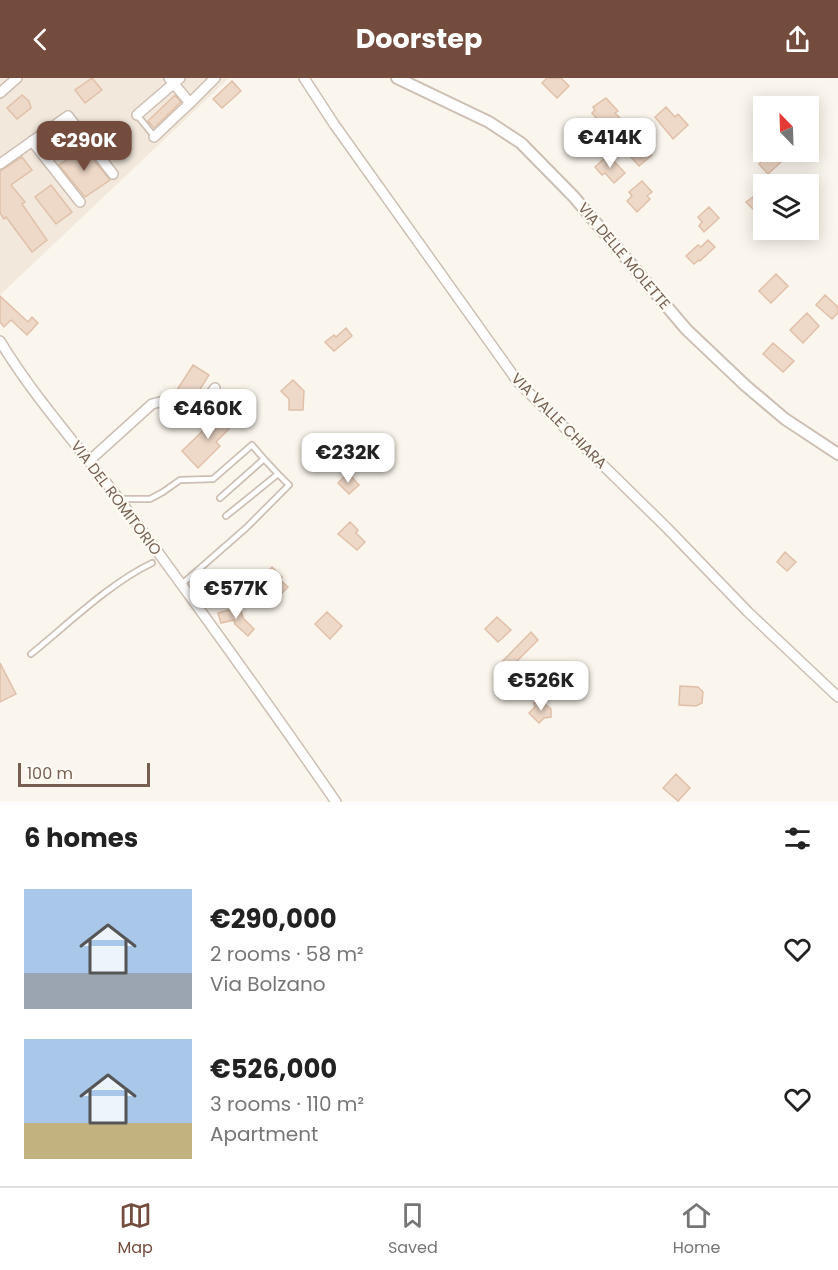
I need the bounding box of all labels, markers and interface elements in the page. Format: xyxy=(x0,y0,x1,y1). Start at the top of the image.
text: Doorstep xyxy=(356,20,482,57)
icon: back xyxy=(24,23,57,56)
icon: share xyxy=(781,23,814,56)
north arrow xyxy=(753,96,819,162)
map controls xyxy=(753,96,819,240)
pin: €414K xyxy=(568,118,652,169)
pin: €290K xyxy=(42,121,126,172)
text: €414K xyxy=(578,123,642,151)
text: €290K xyxy=(51,126,117,154)
button: layers xyxy=(753,174,819,240)
street label: VIA DELLE MOLETTE xyxy=(573,198,675,314)
street label: VIA VALLE CHIARA xyxy=(507,368,612,473)
pin: €460K xyxy=(166,389,250,440)
text: €460K xyxy=(173,394,243,422)
pin: €232K xyxy=(306,433,390,484)
street label: VIA DEL ROMITORIO xyxy=(66,436,167,560)
text: €232K xyxy=(316,438,380,466)
pin: €577K xyxy=(194,569,278,620)
text: €577K xyxy=(204,574,268,602)
pin: €526K xyxy=(499,661,583,712)
text: €526K xyxy=(507,666,575,694)
scale bar xyxy=(18,760,150,788)
text: 100 m xyxy=(27,762,73,785)
text: 6 homes xyxy=(24,820,138,856)
icon: filters xyxy=(781,822,814,855)
text: €290,000 xyxy=(210,901,337,937)
icon: home xyxy=(72,913,144,985)
icon: heart xyxy=(781,933,814,966)
text: 2 rooms · 58 m² xyxy=(210,940,364,968)
text: Via Bolzano xyxy=(210,970,326,998)
text: €526,000 xyxy=(210,1051,337,1087)
icon: home xyxy=(72,1063,144,1135)
icon: heart xyxy=(781,1083,814,1116)
text: 3 rooms · 110 m² xyxy=(210,1090,364,1118)
text: Apartment xyxy=(210,1120,318,1148)
tab: Map xyxy=(117,1199,153,1260)
tab: Saved xyxy=(388,1199,438,1260)
tab: Home xyxy=(673,1199,720,1260)

